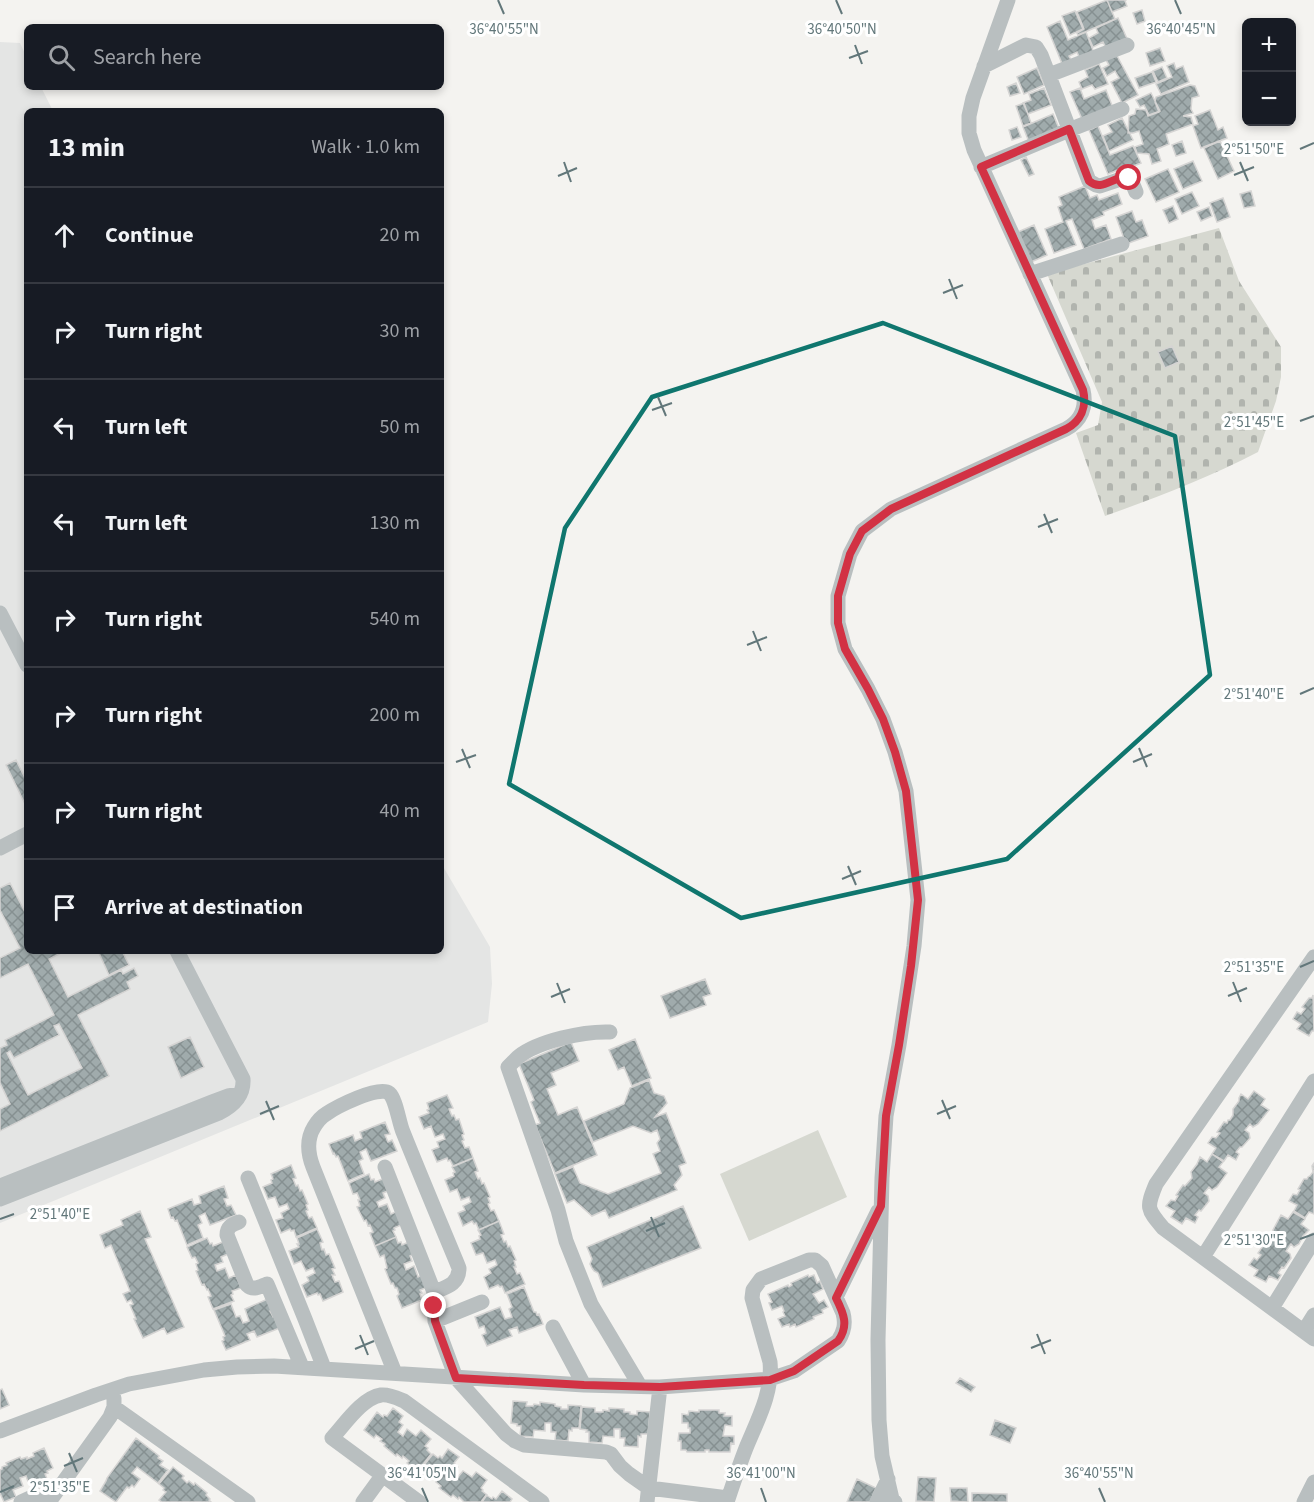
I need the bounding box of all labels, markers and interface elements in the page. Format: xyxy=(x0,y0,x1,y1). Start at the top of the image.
map controls xyxy=(1242,18,1296,126)
button: + xyxy=(1242,18,1296,72)
text: 36°40'55"N xyxy=(469,19,539,40)
text: 36°40'50"N xyxy=(807,19,877,40)
text: 36°40'45"N xyxy=(1146,19,1216,40)
search box xyxy=(24,24,444,90)
icon: search xyxy=(45,41,78,74)
text: Search here xyxy=(93,41,201,73)
button: − xyxy=(1242,72,1296,126)
text: 13 min xyxy=(48,129,125,166)
text: Walk · 1.0 km xyxy=(311,133,420,161)
text: 2°51'50"E xyxy=(1224,139,1284,160)
route start xyxy=(1115,164,1141,190)
icon: ahead xyxy=(48,219,81,252)
text: Continue xyxy=(105,219,194,251)
text: 20 m xyxy=(380,221,420,249)
icon: right xyxy=(48,315,81,348)
text: Turn right xyxy=(105,315,202,347)
text: 30 m xyxy=(380,317,420,345)
icon: left xyxy=(48,411,81,444)
text: Turn left xyxy=(105,411,187,443)
text: 2°51'45"E xyxy=(1224,412,1284,433)
text: 50 m xyxy=(380,413,420,441)
icon: left xyxy=(48,507,81,540)
text: Turn left xyxy=(105,507,187,539)
text: 130 m xyxy=(370,509,420,537)
icon: right xyxy=(48,603,81,636)
text: Turn right xyxy=(105,603,202,635)
text: 540 m xyxy=(370,605,420,633)
text: 2°51'40"E xyxy=(1224,684,1284,705)
icon: right xyxy=(48,699,81,732)
text: Turn right xyxy=(105,699,202,731)
text: 200 m xyxy=(370,701,420,729)
icon: right xyxy=(48,795,81,828)
text: Turn right xyxy=(105,795,202,827)
text: 40 m xyxy=(380,797,420,825)
icon: arrive xyxy=(48,891,81,924)
text: Arrive at destination xyxy=(105,891,303,923)
text: 2°51'35"E xyxy=(1224,957,1284,978)
text: 2°51'40"E xyxy=(30,1204,90,1225)
text: 2°51'30"E xyxy=(1224,1230,1284,1251)
route end xyxy=(420,1292,446,1318)
text: 36°41'05"N xyxy=(387,1463,457,1484)
text: 36°41'00"N xyxy=(726,1463,796,1484)
text: 36°40'55"N xyxy=(1064,1463,1134,1484)
text: 2°51'35"E xyxy=(30,1477,90,1498)

